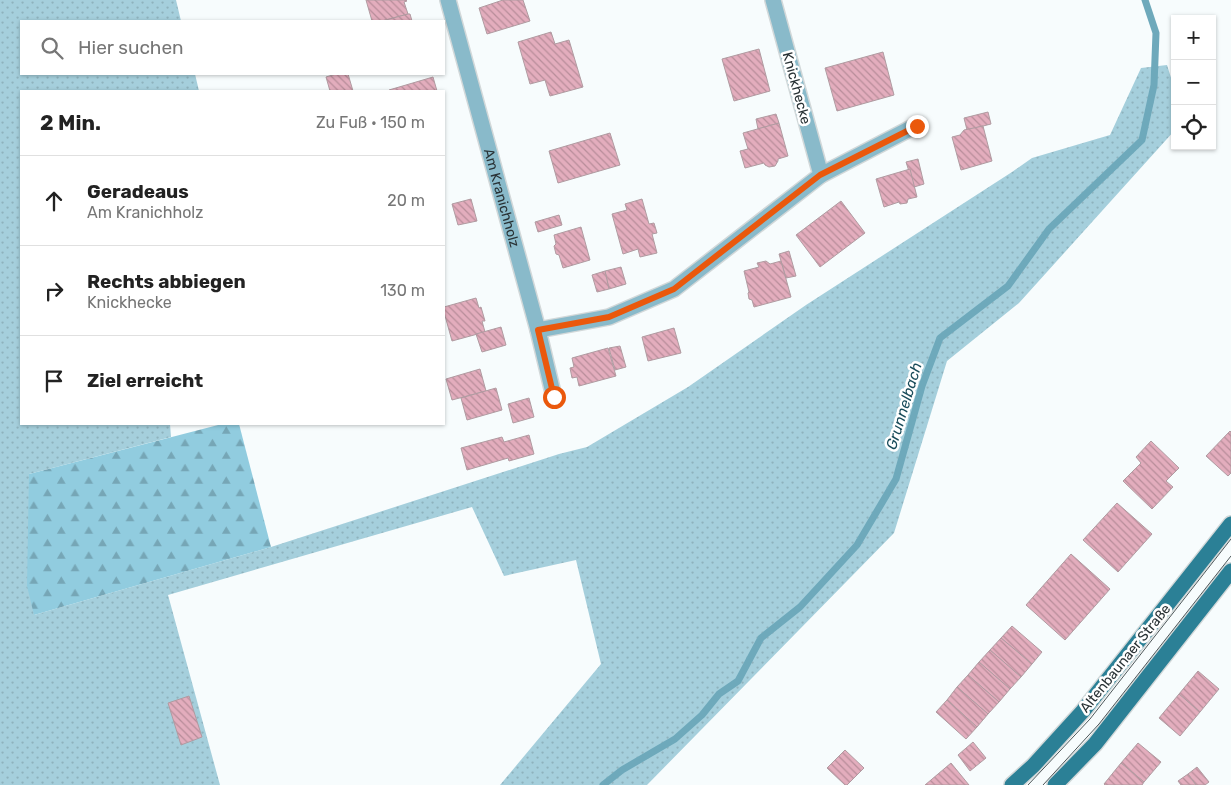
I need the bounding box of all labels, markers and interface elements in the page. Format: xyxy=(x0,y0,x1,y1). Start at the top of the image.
map controls xyxy=(1171,15,1216,150)
button: + xyxy=(1171,15,1216,60)
search box xyxy=(20,20,445,75)
icon: search xyxy=(38,34,66,62)
text: Hier suchen xyxy=(78,36,184,59)
street label: Knickhecke xyxy=(779,50,814,126)
button: − xyxy=(1171,60,1216,105)
button: locate xyxy=(1171,105,1216,150)
text: 2 Min. xyxy=(40,110,101,135)
text: Zu Fuß · 150 m xyxy=(316,113,425,132)
route end xyxy=(906,115,929,138)
street label: Am Kranichholz xyxy=(480,147,523,249)
text: Geradeaus xyxy=(87,180,189,203)
icon: ahead xyxy=(40,187,68,215)
text: 20 m xyxy=(387,191,425,210)
text: Am Kranichholz xyxy=(87,203,203,222)
text: Rechts abbiegen xyxy=(87,270,246,293)
icon: right xyxy=(40,277,68,305)
text: 130 m xyxy=(380,281,425,300)
text: Knickhecke xyxy=(87,293,172,312)
water label: Grunnelbach xyxy=(882,360,926,452)
icon: arrive xyxy=(40,367,68,395)
text: Ziel erreicht xyxy=(87,369,203,392)
route start xyxy=(543,386,566,409)
street label: Altenbaunaer Straße xyxy=(1076,600,1174,716)

